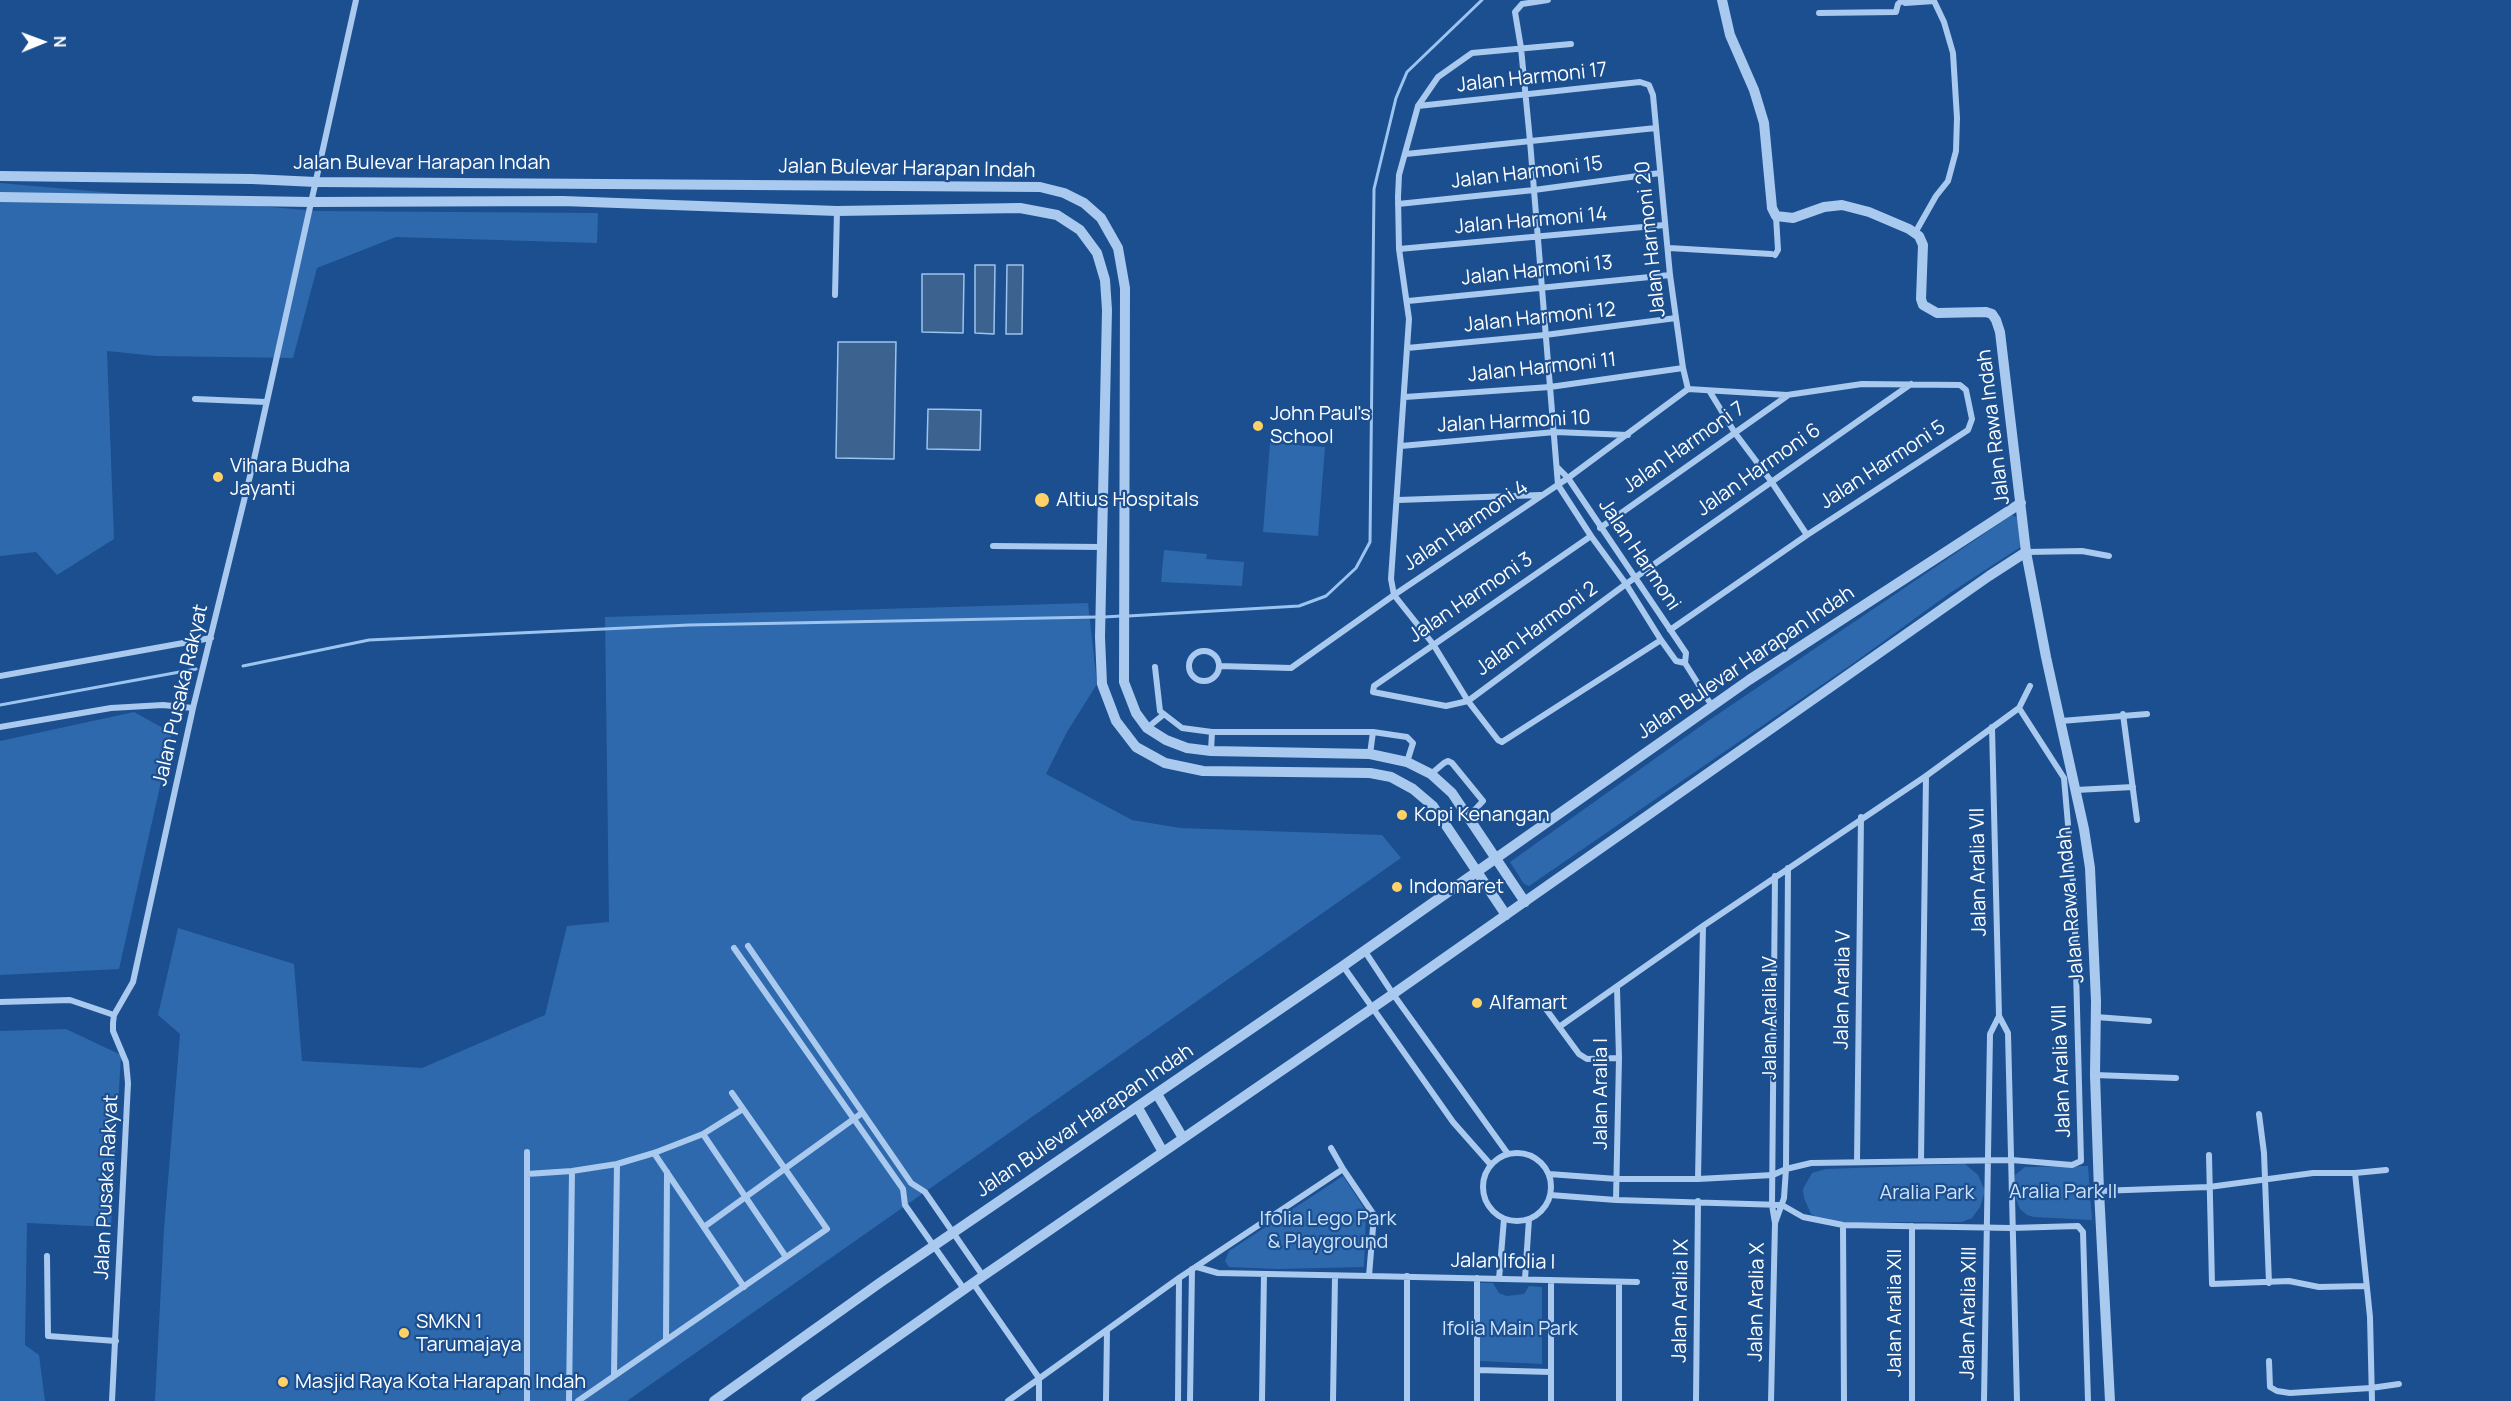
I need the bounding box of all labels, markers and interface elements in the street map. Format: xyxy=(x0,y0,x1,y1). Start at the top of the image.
north arrow xyxy=(12,12,72,72)
text: N xyxy=(49,36,71,48)
street label: Jalan Harmoni 17 xyxy=(1456,58,1608,98)
street label: Jalan Bulevar Harapan Indah xyxy=(294,151,550,175)
street label: Jalan Harmoni 15 xyxy=(1450,152,1604,194)
street label: Jalan Bulevar Harapan Indah xyxy=(778,155,1036,183)
street label: Jalan Harmoni 20 xyxy=(1631,160,1671,318)
street label: Jalan Harmoni 14 xyxy=(1454,202,1608,240)
street label: Jalan Harmoni 13 xyxy=(1460,251,1614,291)
street label: Jalan Harmoni 12 xyxy=(1463,298,1617,338)
street label: Jalan Harmoni 11 xyxy=(1467,348,1617,388)
street label: Jalan Rawa Indah xyxy=(1973,348,2015,506)
street label: Jalan Harmoni 7 xyxy=(1618,397,1750,499)
place label: John Paul's School xyxy=(1270,402,1371,449)
street label: Jalan Harmoni 10 xyxy=(1437,406,1591,438)
street label: Jalan Harmoni 5 xyxy=(1816,415,1950,515)
street label: Jalan Harmoni 6 xyxy=(1692,418,1826,522)
marker: John Paul's School xyxy=(1251,419,1265,433)
place label: Vihara Budha Jayanti xyxy=(230,454,350,501)
marker: Vihara Budha Jayanti xyxy=(211,470,225,484)
street label: Jalan Harmoni 4 xyxy=(1399,475,1533,577)
place label: Altius Hospitals xyxy=(1056,488,1199,512)
marker: Altius Hospitals xyxy=(1033,491,1051,509)
street label: Jalan Harmoni xyxy=(1593,495,1685,615)
street label: Jalan Harmoni 3 xyxy=(1404,548,1538,648)
street label: Jalan Harmoni 2 xyxy=(1471,577,1603,681)
street label: Jalan Bulevar Harapan Indah xyxy=(1633,581,1859,745)
street label: Jalan Pusaka Rakyat xyxy=(148,602,214,788)
place label: Kopi Kenangan xyxy=(1414,803,1550,827)
marker: Kopi Kenangan xyxy=(1395,808,1409,822)
street label: Jalan Aralia VII xyxy=(1966,808,1992,936)
street label: Jalan Rawa Indah xyxy=(2052,826,2090,984)
place label: Indomaret xyxy=(1409,875,1504,899)
marker: Indomaret xyxy=(1390,880,1404,894)
street label: Jalan Aralia V xyxy=(1830,930,1856,1050)
street label: Jalan Aralia IV xyxy=(1758,956,1782,1080)
place label: Alfamart xyxy=(1489,991,1568,1015)
marker: Alfamart xyxy=(1470,996,1484,1010)
street label: Jalan Aralia VIII xyxy=(2048,1004,2076,1138)
street label: Jalan Aralia I xyxy=(1589,1038,1613,1150)
street label: Jalan Bulevar Harapan Indah xyxy=(972,1039,1198,1203)
street label: Jalan Pusaka Rakyat xyxy=(90,1094,124,1280)
park label: Aralia Park II xyxy=(2009,1180,2117,1204)
park label: Aralia Park xyxy=(1880,1181,1974,1205)
park label: Ifolia Lego Park & Playground xyxy=(1259,1207,1397,1254)
street label: Jalan Aralia IX xyxy=(1668,1239,1694,1363)
street label: Jalan Aralia X xyxy=(1744,1242,1770,1362)
street label: Jalan Aralia XIII xyxy=(1956,1246,1982,1380)
street label: Jalan Ifolia I xyxy=(1451,1249,1555,1275)
street label: Jalan Aralia XII xyxy=(1883,1249,1907,1377)
place label: SMKN 1 Tarumajaya xyxy=(416,1310,522,1357)
park label: Ifolia Main Park xyxy=(1442,1317,1578,1341)
marker: SMKN 1 Tarumajaya xyxy=(397,1326,411,1340)
place label: Masjid Raya Kota Harapan Indah xyxy=(295,1370,586,1394)
marker: Masjid Raya Kota Harapan Indah xyxy=(276,1375,290,1389)

